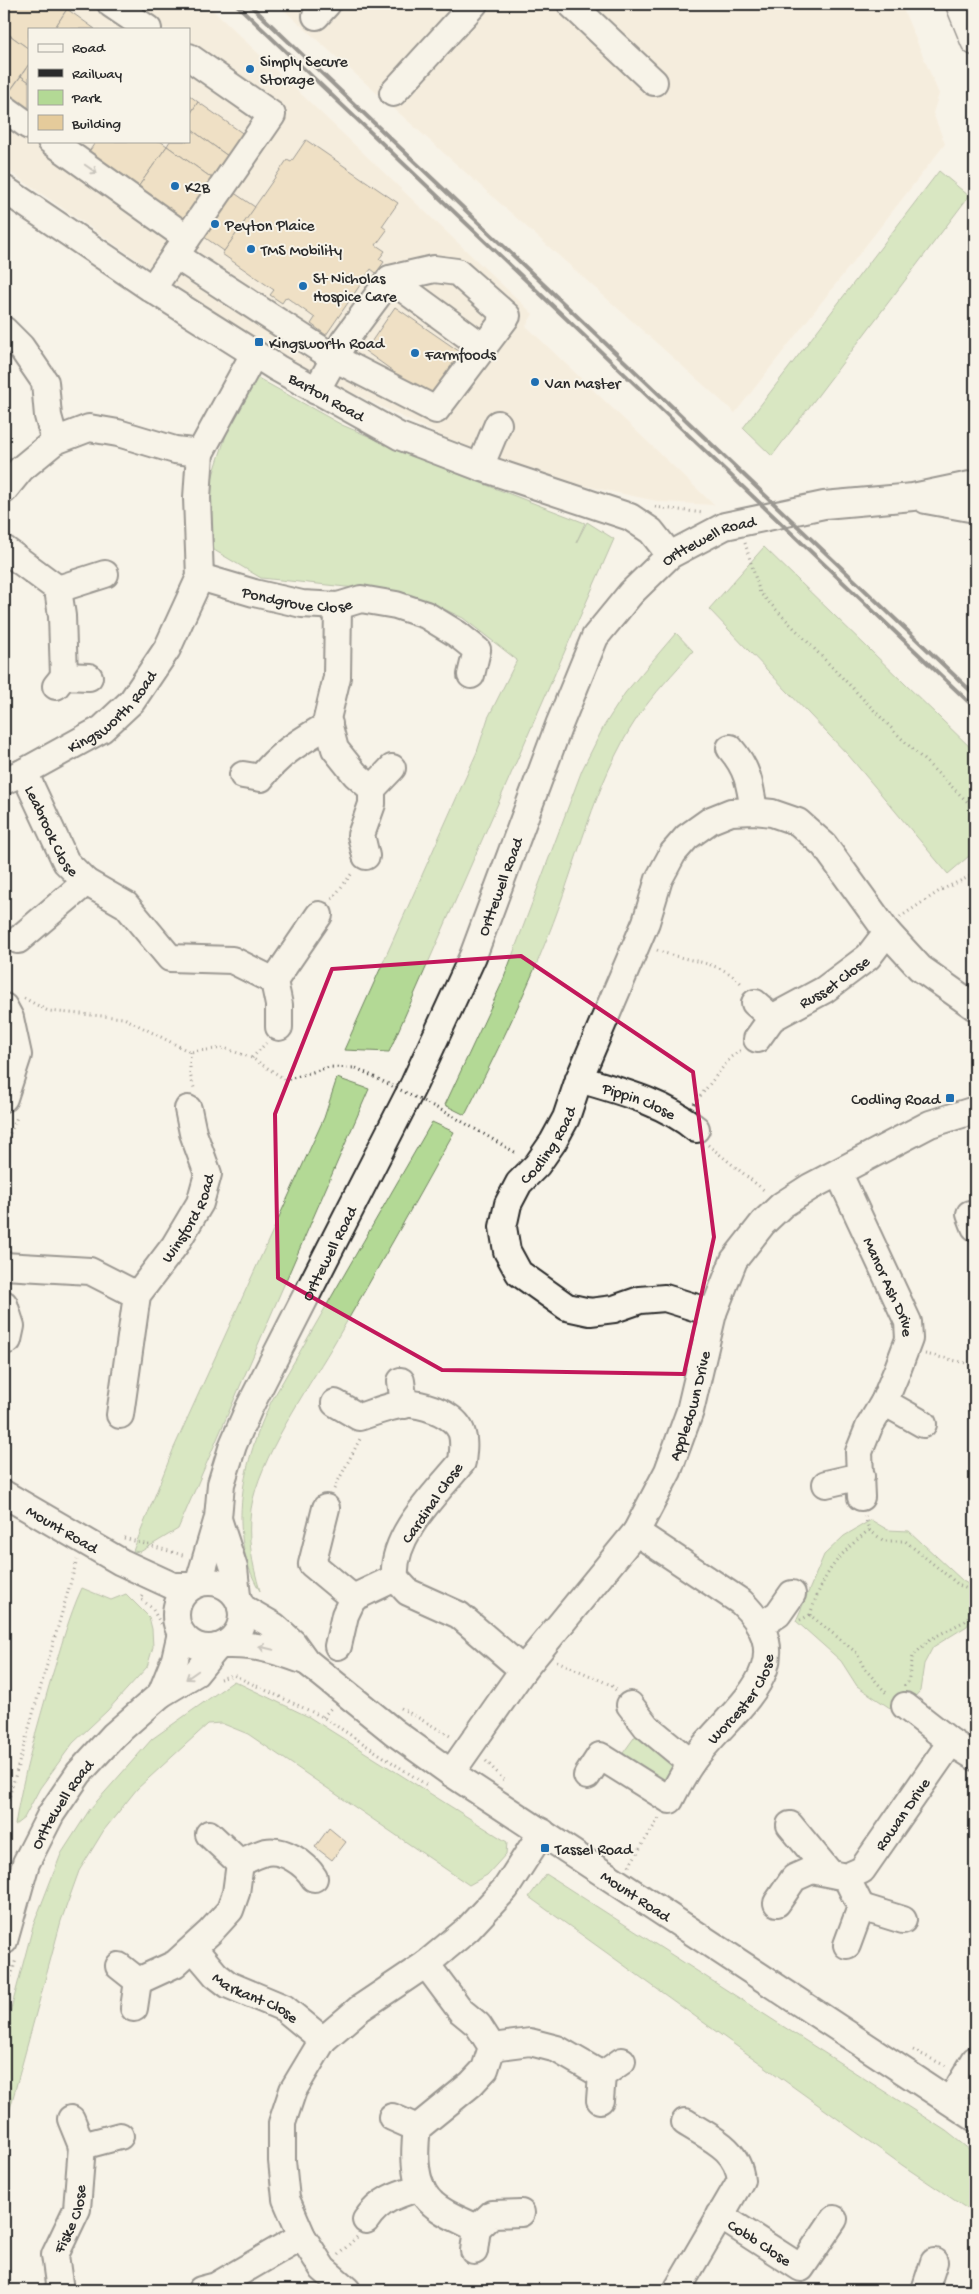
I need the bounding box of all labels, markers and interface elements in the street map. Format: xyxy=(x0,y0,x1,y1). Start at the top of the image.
legend xyxy=(28,28,190,142)
text: Road xyxy=(72,40,106,58)
place label: Simply Secure Storage xyxy=(260,54,349,91)
marker: Simply Secure Storage xyxy=(244,63,256,75)
text: Railway xyxy=(72,66,123,84)
text: Park xyxy=(71,90,102,108)
text: Building xyxy=(71,116,121,134)
one-way arrow xyxy=(84,164,97,175)
marker: K2B xyxy=(169,180,181,192)
place label: K2B xyxy=(185,180,211,199)
marker: Peyton Plaice xyxy=(209,218,221,230)
place label: Peyton Plaice xyxy=(224,218,315,237)
marker: TMS Mobility xyxy=(245,243,257,255)
place label: TMS Mobility xyxy=(260,243,342,262)
place label: St Nicholas Hospice Care xyxy=(313,271,397,308)
marker: St Nicholas Hospice Care xyxy=(297,280,309,292)
marker: Kingsworth Road xyxy=(253,336,265,348)
place label: Kingsworth Road xyxy=(269,336,386,355)
marker: Farmfoods xyxy=(409,347,421,359)
place label: Farmfoods xyxy=(424,347,497,366)
street label: Barton Road xyxy=(283,370,368,429)
marker: Van Master xyxy=(529,376,541,388)
place label: Van Master xyxy=(544,376,622,395)
street label: Orttewell Road xyxy=(659,513,760,571)
street label: Pondgrove Close xyxy=(238,584,356,619)
street label: Kingsworth Road xyxy=(65,667,164,759)
street label: Leabrook Close xyxy=(19,783,82,883)
street label: Orttewell Road xyxy=(475,834,530,939)
street label: Russet Close xyxy=(797,953,875,1015)
street label: Pippin Close xyxy=(598,1080,679,1126)
place label: Codling Road xyxy=(851,1092,942,1111)
marker: Codling Road xyxy=(944,1092,956,1104)
street label: Codling Road xyxy=(517,1104,583,1190)
street label: Winsford Road xyxy=(159,1171,221,1268)
street label: Orttewell Road xyxy=(299,1203,364,1305)
street label: Manor Ash Drive xyxy=(857,1235,915,1338)
street label: Appledown Drive xyxy=(667,1349,717,1464)
street label: Cardinal Close xyxy=(399,1459,469,1548)
street label: Mount Road xyxy=(22,1503,102,1560)
one-way arrow xyxy=(258,1643,274,1652)
street label: Worcester Close xyxy=(705,1653,780,1749)
one-way arrow xyxy=(185,1670,199,1680)
street label: Orttewell Road xyxy=(29,1756,100,1853)
street label: Rowan Drive xyxy=(872,1775,936,1855)
marker: Tassel Road xyxy=(539,1842,551,1854)
place label: Tassel Road xyxy=(554,1842,634,1861)
street label: Mount Road xyxy=(596,1868,674,1929)
street label: Markant Close xyxy=(207,1970,302,2029)
street label: Fiske Close xyxy=(51,2183,92,2258)
street label: Cobb Close xyxy=(723,2217,794,2273)

